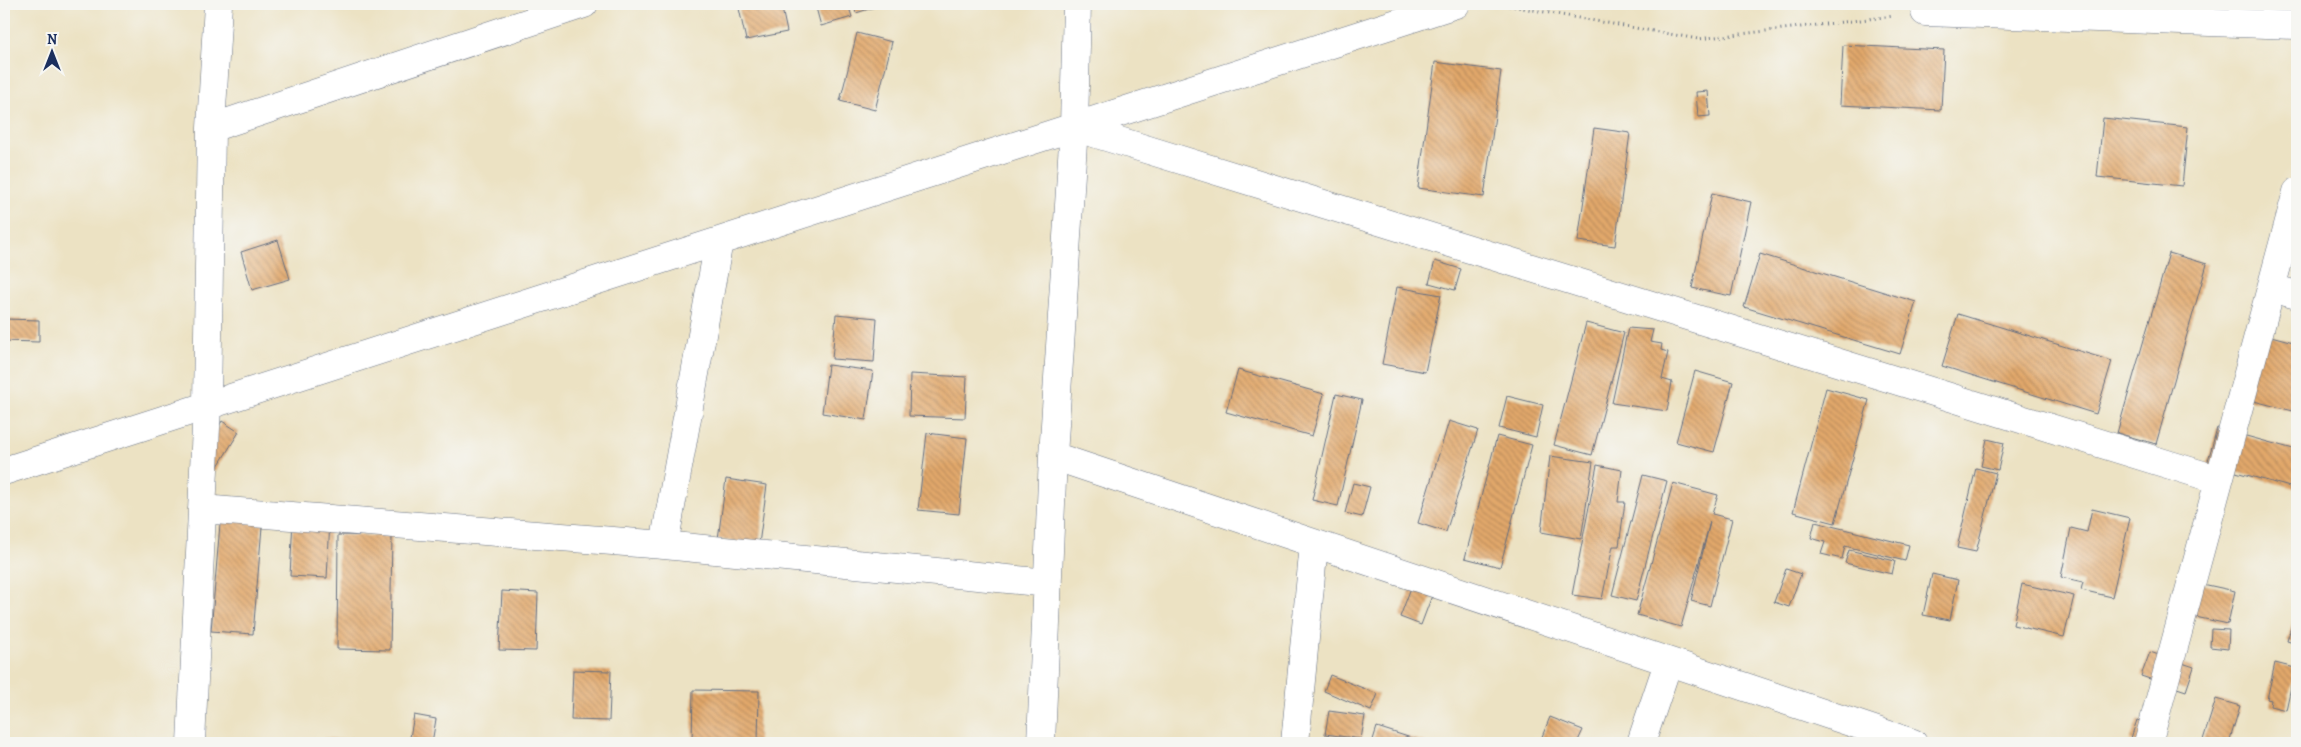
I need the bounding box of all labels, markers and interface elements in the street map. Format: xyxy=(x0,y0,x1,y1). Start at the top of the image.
north arrow xyxy=(28,28,78,78)
text: N xyxy=(47,30,57,49)

